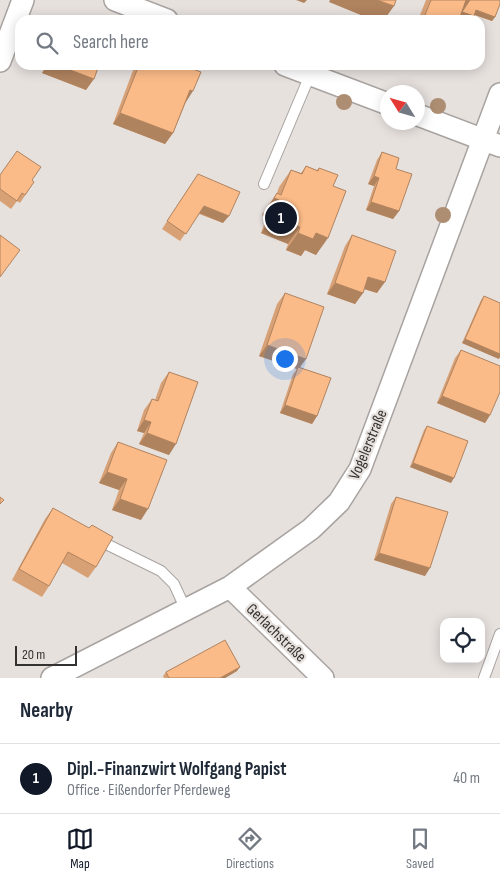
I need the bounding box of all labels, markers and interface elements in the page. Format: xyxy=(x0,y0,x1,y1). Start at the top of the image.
search box xyxy=(15,15,485,70)
icon: search xyxy=(33,29,61,57)
text: Search here xyxy=(73,31,149,54)
north arrow xyxy=(380,85,425,130)
pin: 1 xyxy=(265,199,297,237)
your location xyxy=(272,346,298,372)
street label: Vogelerstraße xyxy=(345,407,392,482)
street label: Gerlachstraße xyxy=(242,600,310,666)
map controls xyxy=(440,618,485,663)
button: locate xyxy=(440,618,485,663)
scale bar xyxy=(15,643,78,666)
text: 20 m xyxy=(22,646,45,663)
text: Nearby xyxy=(20,698,73,723)
text: Dipl.-Finanzwirt Wolfgang Papist xyxy=(67,758,287,781)
text: 1 xyxy=(33,769,39,788)
text: 40 m xyxy=(453,769,480,788)
text: Office · Eißendorfer Pferdeweg xyxy=(67,781,230,800)
tab: Map xyxy=(66,825,94,872)
tab: Directions xyxy=(226,825,274,872)
tab: Saved xyxy=(406,825,434,872)

